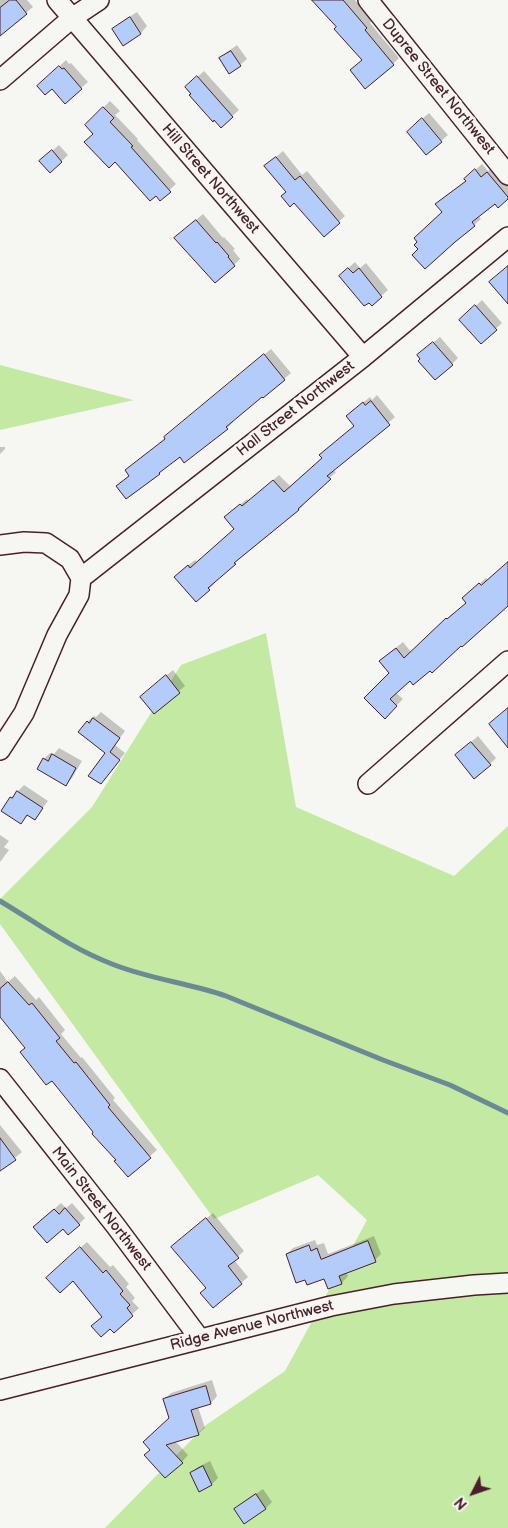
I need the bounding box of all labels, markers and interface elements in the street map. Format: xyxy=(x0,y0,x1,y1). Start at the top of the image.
street label: Dupree Street Northwest xyxy=(378,16,498,158)
street label: Hill Street Northwest xyxy=(157,120,263,238)
street label: Hall Street Northwest xyxy=(234,357,358,461)
street label: Main Street Northwest xyxy=(47,1144,155,1274)
street label: Ridge Avenue Northwest xyxy=(168,1297,336,1355)
north arrow xyxy=(448,1468,498,1518)
text: N xyxy=(451,1494,471,1513)

